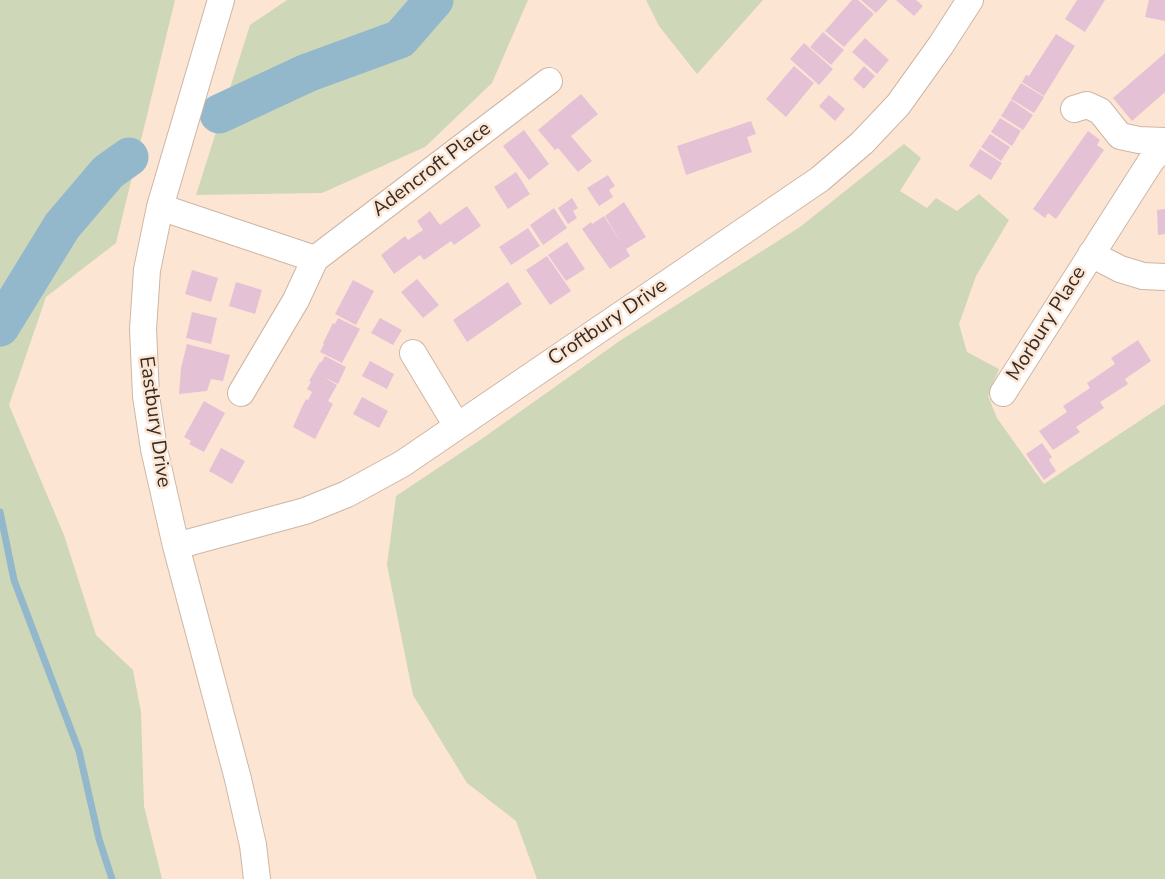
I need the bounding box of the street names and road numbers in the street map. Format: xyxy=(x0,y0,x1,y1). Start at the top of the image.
street label: Adencroft Place xyxy=(368,117,496,223)
street label: Morbury Place xyxy=(1002,262,1092,386)
street label: Croftbury Drive xyxy=(544,274,672,372)
street label: Eastbury Drive xyxy=(133,355,175,489)

